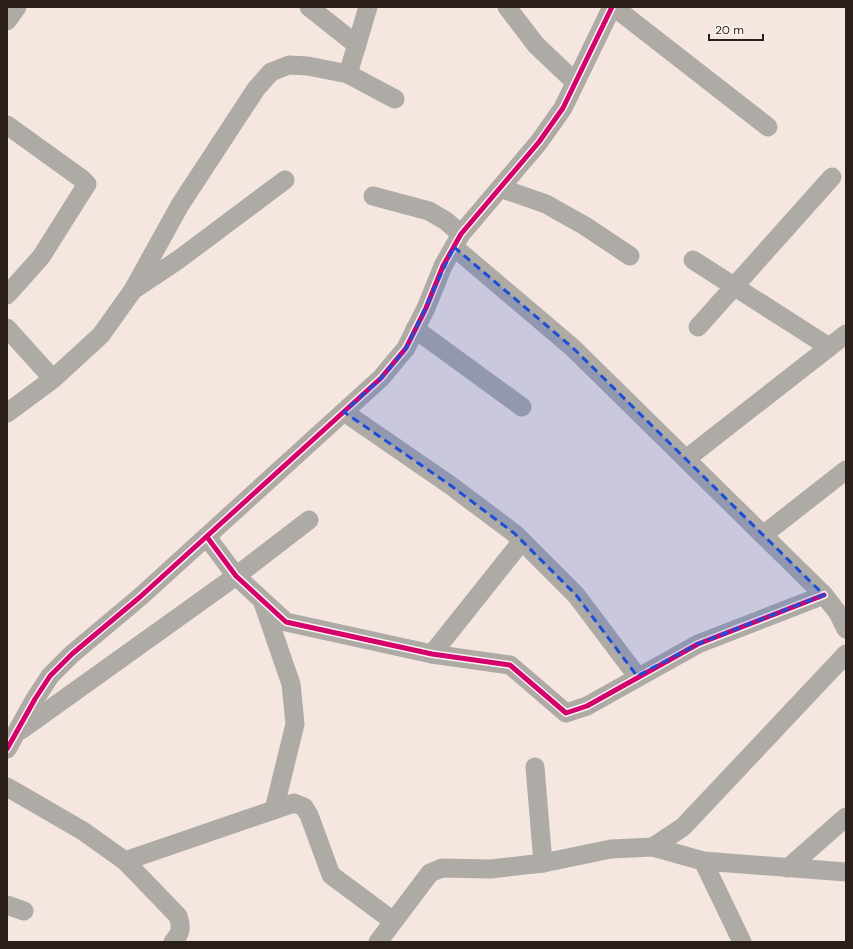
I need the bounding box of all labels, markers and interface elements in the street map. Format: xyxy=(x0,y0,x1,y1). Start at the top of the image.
scale bar xyxy=(709,16,763,42)
text: 20 m xyxy=(715,22,744,38)

